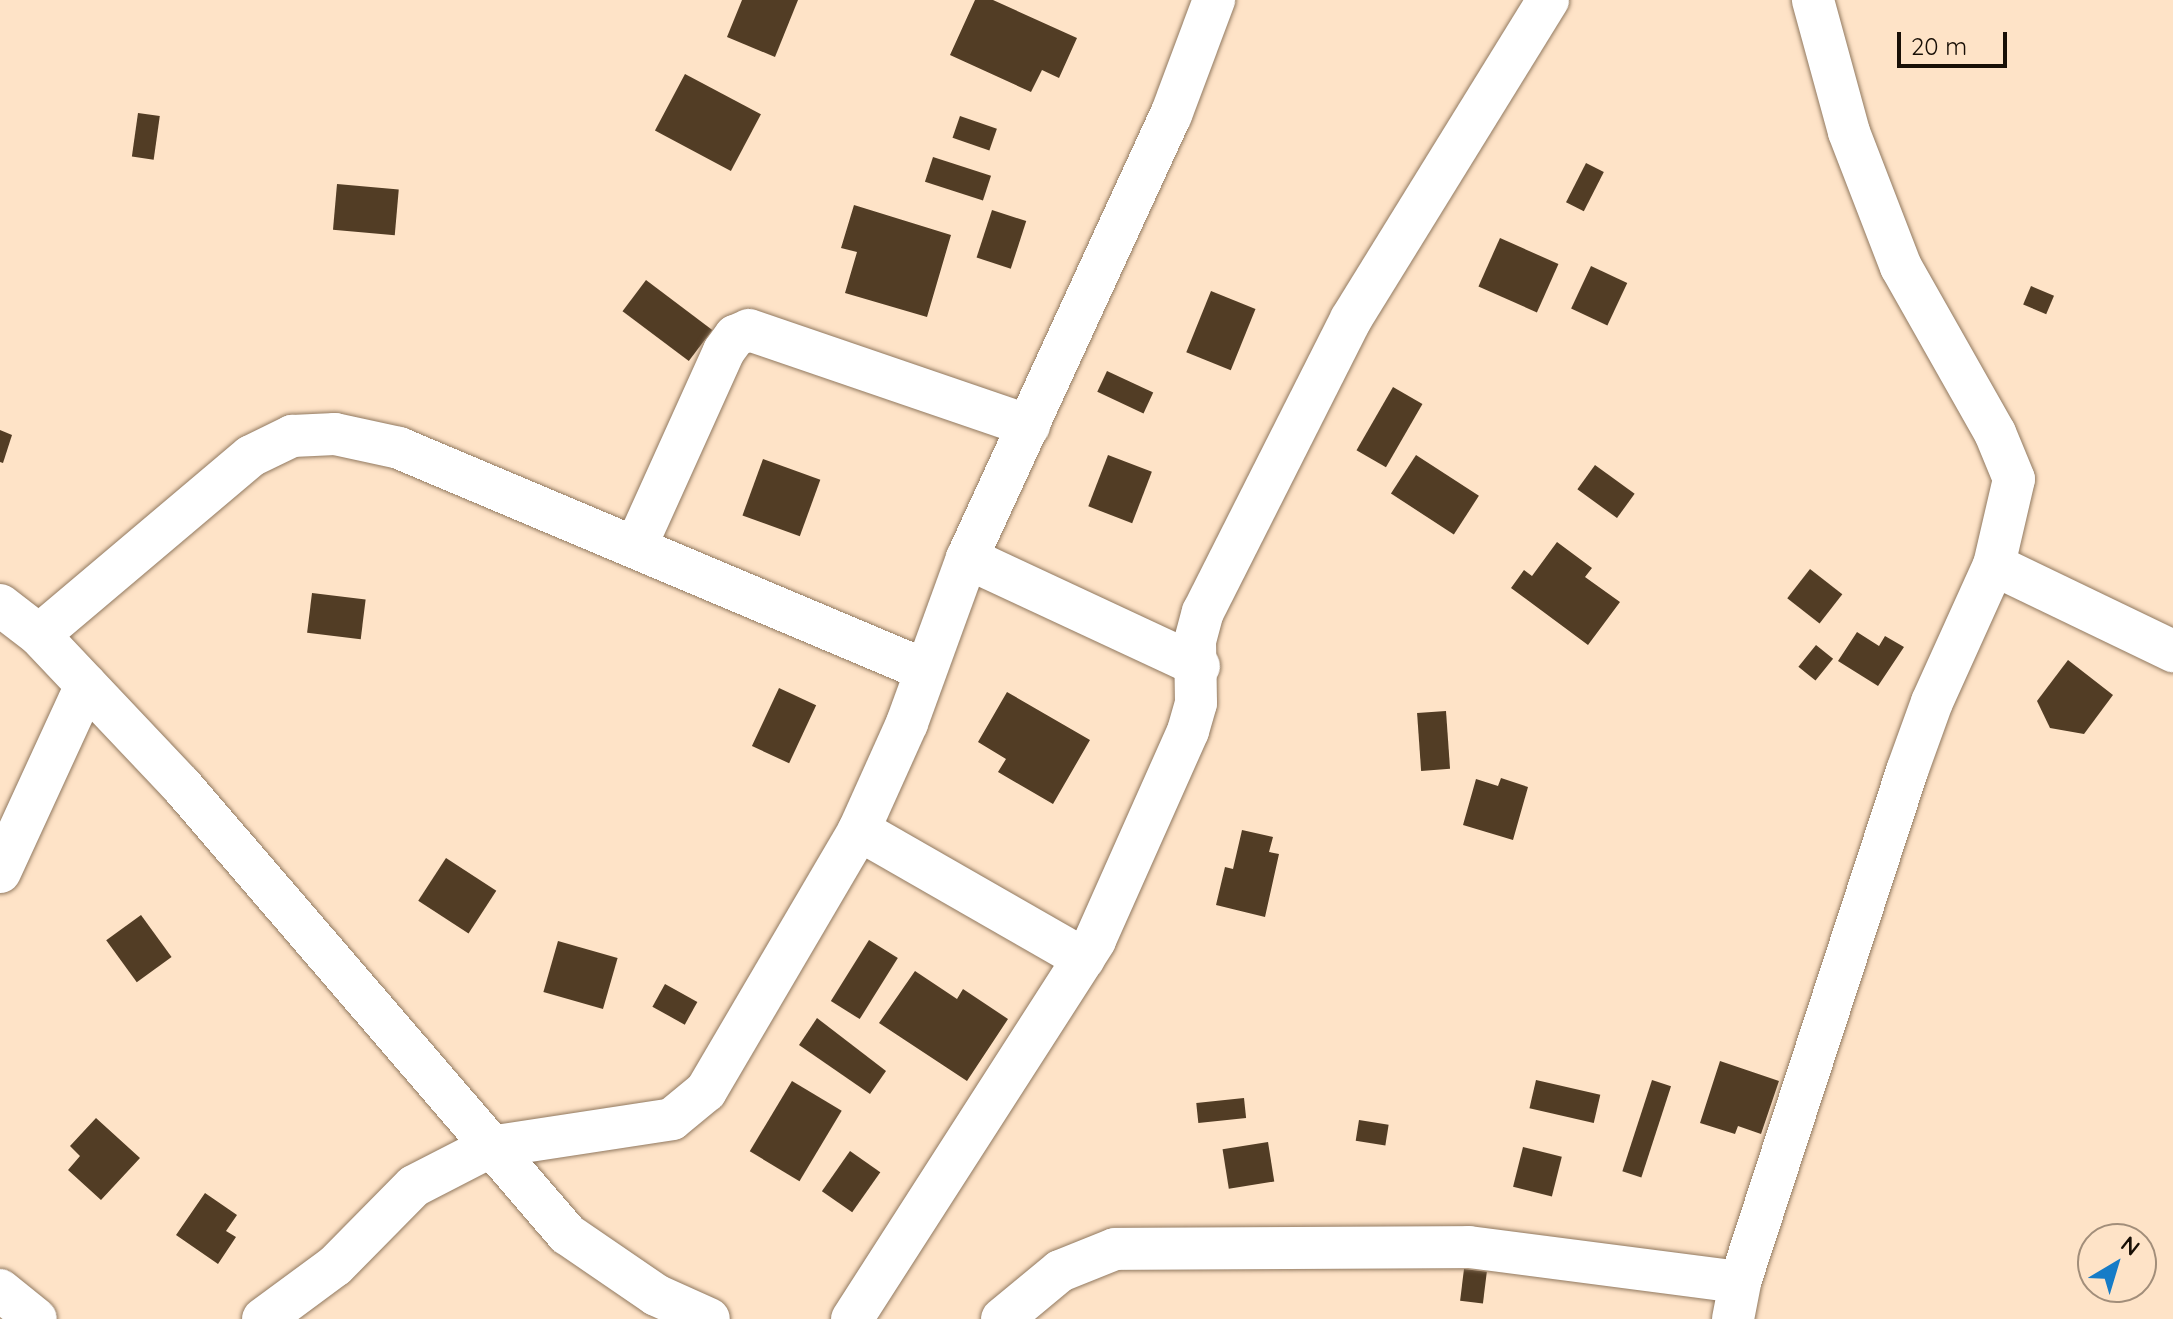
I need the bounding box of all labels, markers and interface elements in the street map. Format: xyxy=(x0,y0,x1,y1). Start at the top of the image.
scale bar xyxy=(1901,16,2011,66)
text: 20 m xyxy=(1911,31,1967,61)
north arrow xyxy=(2077,1223,2157,1303)
text: N xyxy=(2116,1230,2146,1262)

